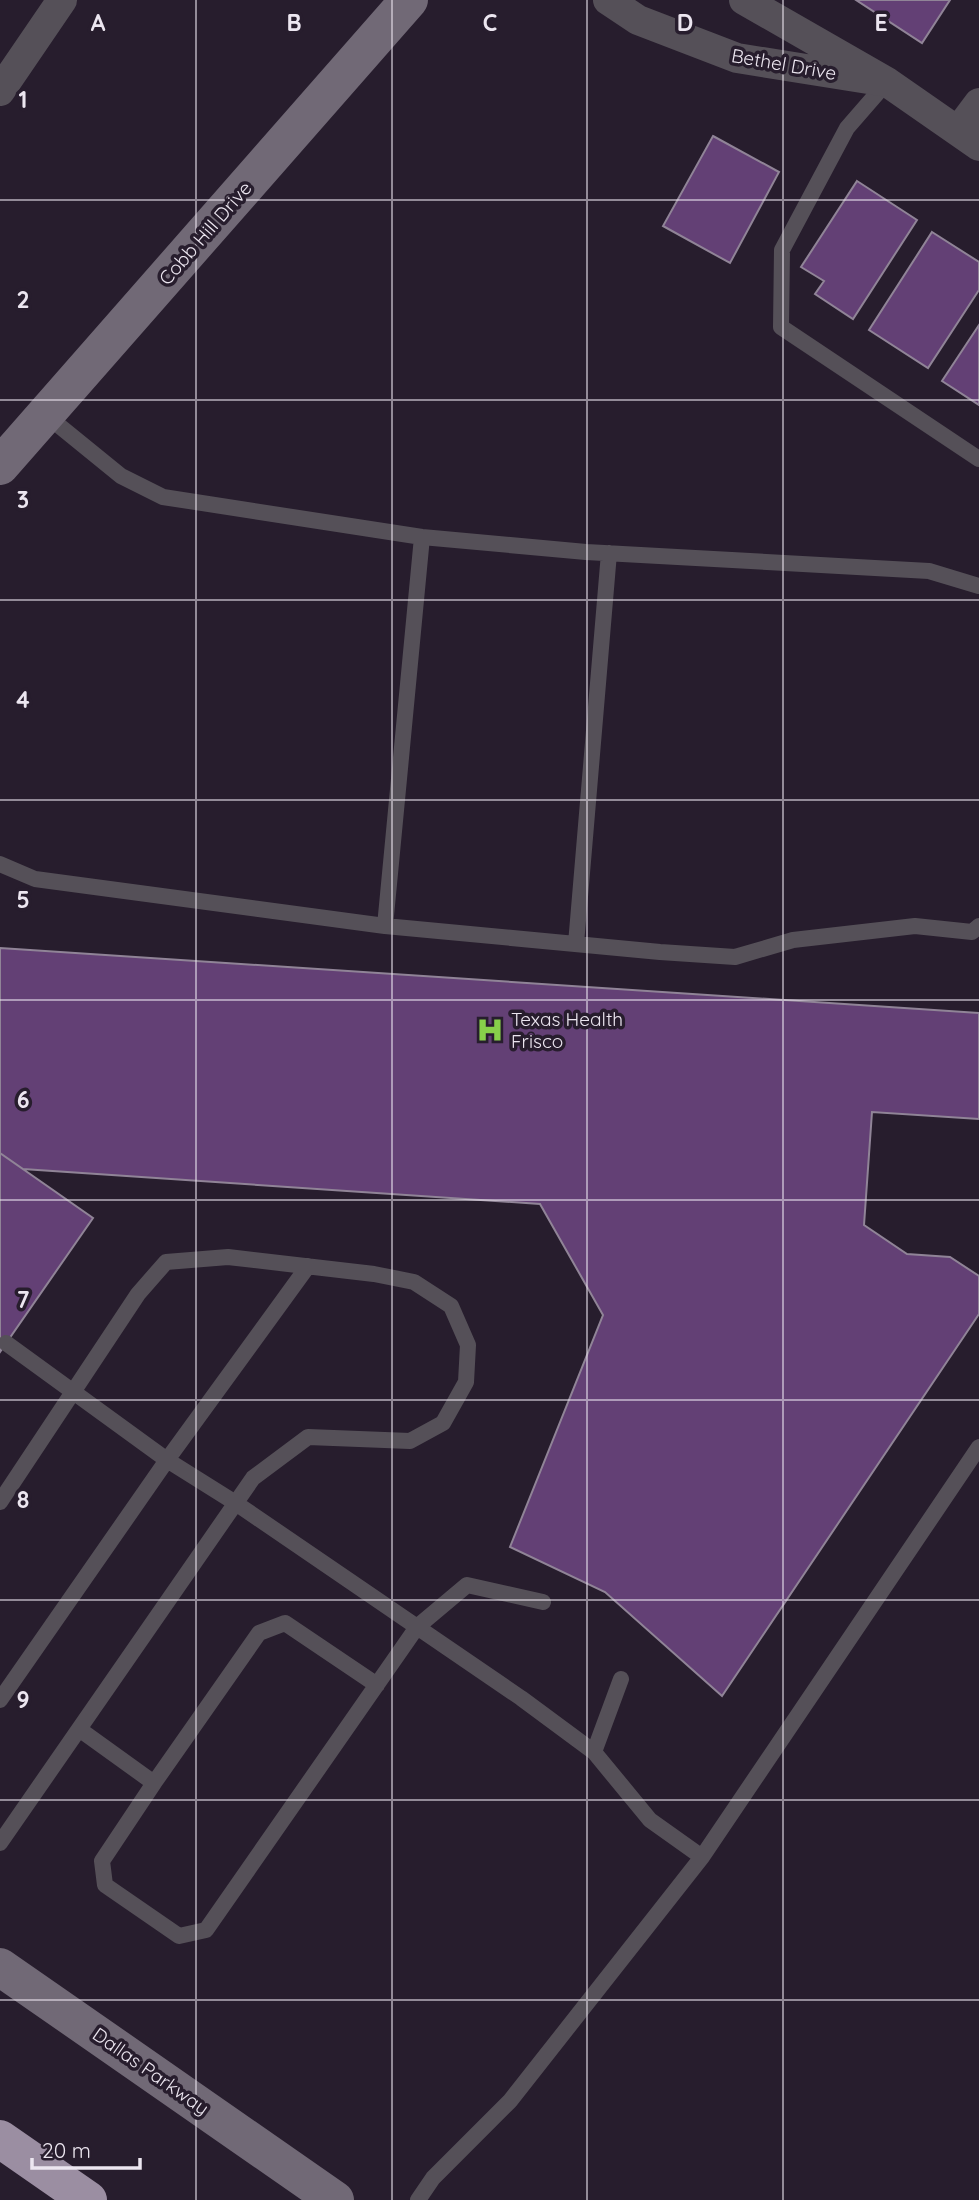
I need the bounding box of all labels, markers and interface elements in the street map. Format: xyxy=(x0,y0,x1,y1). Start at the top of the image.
text: A xyxy=(91,8,106,37)
text: B xyxy=(286,8,302,37)
text: C xyxy=(483,8,497,37)
text: D xyxy=(677,8,693,37)
text: E xyxy=(874,8,888,37)
street label: Bethel Drive xyxy=(730,43,838,85)
text: 1 xyxy=(19,85,27,114)
street label: Cobb Hill Drive xyxy=(153,176,257,290)
text: 2 xyxy=(16,285,30,314)
text: 3 xyxy=(17,485,29,514)
text: 4 xyxy=(16,685,30,714)
text: 5 xyxy=(16,885,30,914)
place label: Texas Health Frisco xyxy=(511,1007,623,1053)
hospital icon: Texas Health Frisco xyxy=(475,1015,505,1045)
text: 6 xyxy=(17,1085,29,1114)
text: 7 xyxy=(17,1285,30,1314)
text: 8 xyxy=(17,1485,29,1514)
text: 9 xyxy=(16,1685,30,1714)
street label: Dallas Parkway xyxy=(88,2022,214,2120)
scale bar xyxy=(32,2126,140,2170)
text: 20 m xyxy=(42,2137,91,2163)

